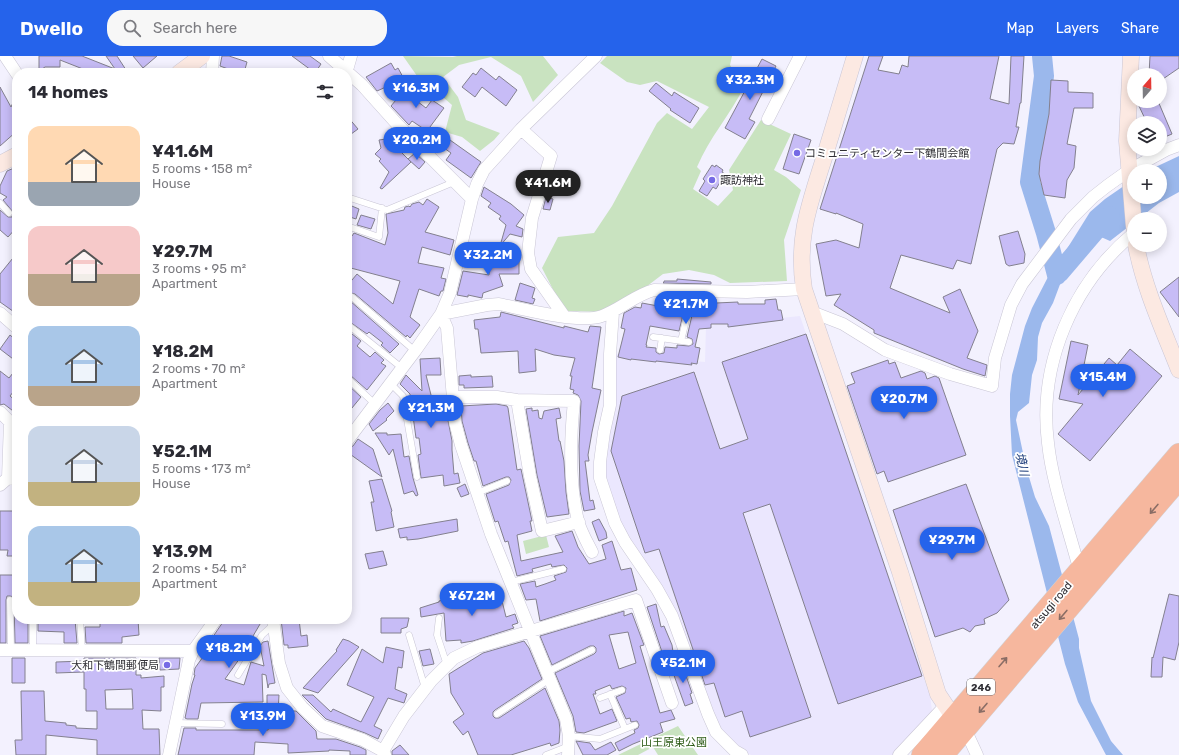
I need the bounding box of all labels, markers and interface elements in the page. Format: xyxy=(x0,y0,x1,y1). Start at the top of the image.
search box xyxy=(107,10,387,46)
text: Dwello xyxy=(20,17,83,40)
icon: search xyxy=(121,17,143,39)
text: Search here xyxy=(153,19,237,37)
text: Map xyxy=(1007,20,1034,37)
text: Layers xyxy=(1056,20,1099,37)
text: Share xyxy=(1121,20,1159,37)
pin: ¥32.3M xyxy=(717,67,783,101)
north arrow xyxy=(1127,68,1167,108)
map controls xyxy=(1127,68,1167,252)
text: ¥32.3M xyxy=(726,72,775,87)
pin: ¥16.3M xyxy=(383,75,449,109)
text: ¥16.3M xyxy=(393,80,439,95)
icon: filters xyxy=(314,81,336,103)
text: 14 homes xyxy=(28,82,108,102)
button: layers xyxy=(1127,116,1167,156)
pin: ¥20.2M xyxy=(384,127,450,161)
text: ¥20.2M xyxy=(392,132,442,147)
text: ¥41.6M xyxy=(152,141,213,161)
icon: home xyxy=(60,142,108,190)
place label: コミュニティセンター下鶴間会館 xyxy=(805,147,969,160)
marker: コミュニティセンター下鶴間会館 xyxy=(792,148,802,158)
text: 5 rooms · 158 m² xyxy=(152,161,252,176)
button: + xyxy=(1127,164,1167,204)
pin: ¥41.6M xyxy=(515,170,581,204)
place label: 諏訪神社 xyxy=(720,174,764,187)
text: ¥41.6M xyxy=(525,175,571,190)
marker: 諏訪神社 xyxy=(707,175,717,185)
text: House xyxy=(152,176,190,191)
button: − xyxy=(1127,212,1167,252)
text: ¥29.7M xyxy=(152,241,213,261)
icon: home xyxy=(60,242,108,290)
pin: ¥32.2M xyxy=(455,242,521,276)
text: ¥32.2M xyxy=(464,247,512,262)
text: 3 rooms · 95 m² xyxy=(152,261,246,276)
text: Apartment xyxy=(152,276,217,291)
pin: ¥21.7M xyxy=(653,291,719,325)
text: ¥21.7M xyxy=(663,296,709,311)
text: ¥18.2M xyxy=(152,341,214,361)
icon: home xyxy=(60,342,108,390)
text: 2 rooms · 70 m² xyxy=(152,361,246,376)
pin: ¥15.4M xyxy=(1070,364,1136,398)
text: ¥15.4M xyxy=(1079,369,1127,384)
text: Apartment xyxy=(152,376,217,391)
pin: ¥20.7M xyxy=(871,386,937,420)
text: ¥20.7M xyxy=(880,391,928,406)
pin: ¥21.3M xyxy=(398,395,464,429)
text: ¥21.3M xyxy=(408,400,454,415)
text: ¥52.1M xyxy=(152,441,212,461)
icon: home xyxy=(60,442,108,490)
water label: 境川 xyxy=(1012,451,1032,479)
text: 5 rooms · 173 m² xyxy=(152,461,251,476)
text: House xyxy=(152,476,190,491)
one-way arrow xyxy=(1149,504,1158,514)
pin: ¥29.7M xyxy=(919,527,985,561)
text: ¥29.7M xyxy=(929,532,975,547)
text: ¥13.9M xyxy=(152,541,212,561)
icon: home xyxy=(60,542,108,590)
text: 2 rooms · 54 m² xyxy=(152,561,246,576)
text: Apartment xyxy=(152,576,217,591)
street label: atsugi road xyxy=(1028,579,1075,632)
pin: ¥67.2M xyxy=(439,583,505,617)
text: ¥67.2M xyxy=(449,588,495,603)
one-way arrow xyxy=(1059,610,1068,621)
pin: ¥18.2M xyxy=(196,635,262,669)
text: ¥18.2M xyxy=(205,640,253,655)
pin: ¥52.1M xyxy=(650,650,716,684)
text: ¥52.1M xyxy=(660,655,706,670)
one-way arrow xyxy=(998,656,1007,667)
place label: 大和下鶴間郵便局 xyxy=(71,659,159,672)
marker: 大和下鶴間郵便局 xyxy=(162,660,172,670)
road number: 246 xyxy=(967,679,995,695)
pin: ¥13.9M xyxy=(230,703,296,737)
one-way arrow xyxy=(979,703,988,714)
text: ¥13.9M xyxy=(240,708,286,723)
park label: 山王原東公園 xyxy=(641,736,707,749)

